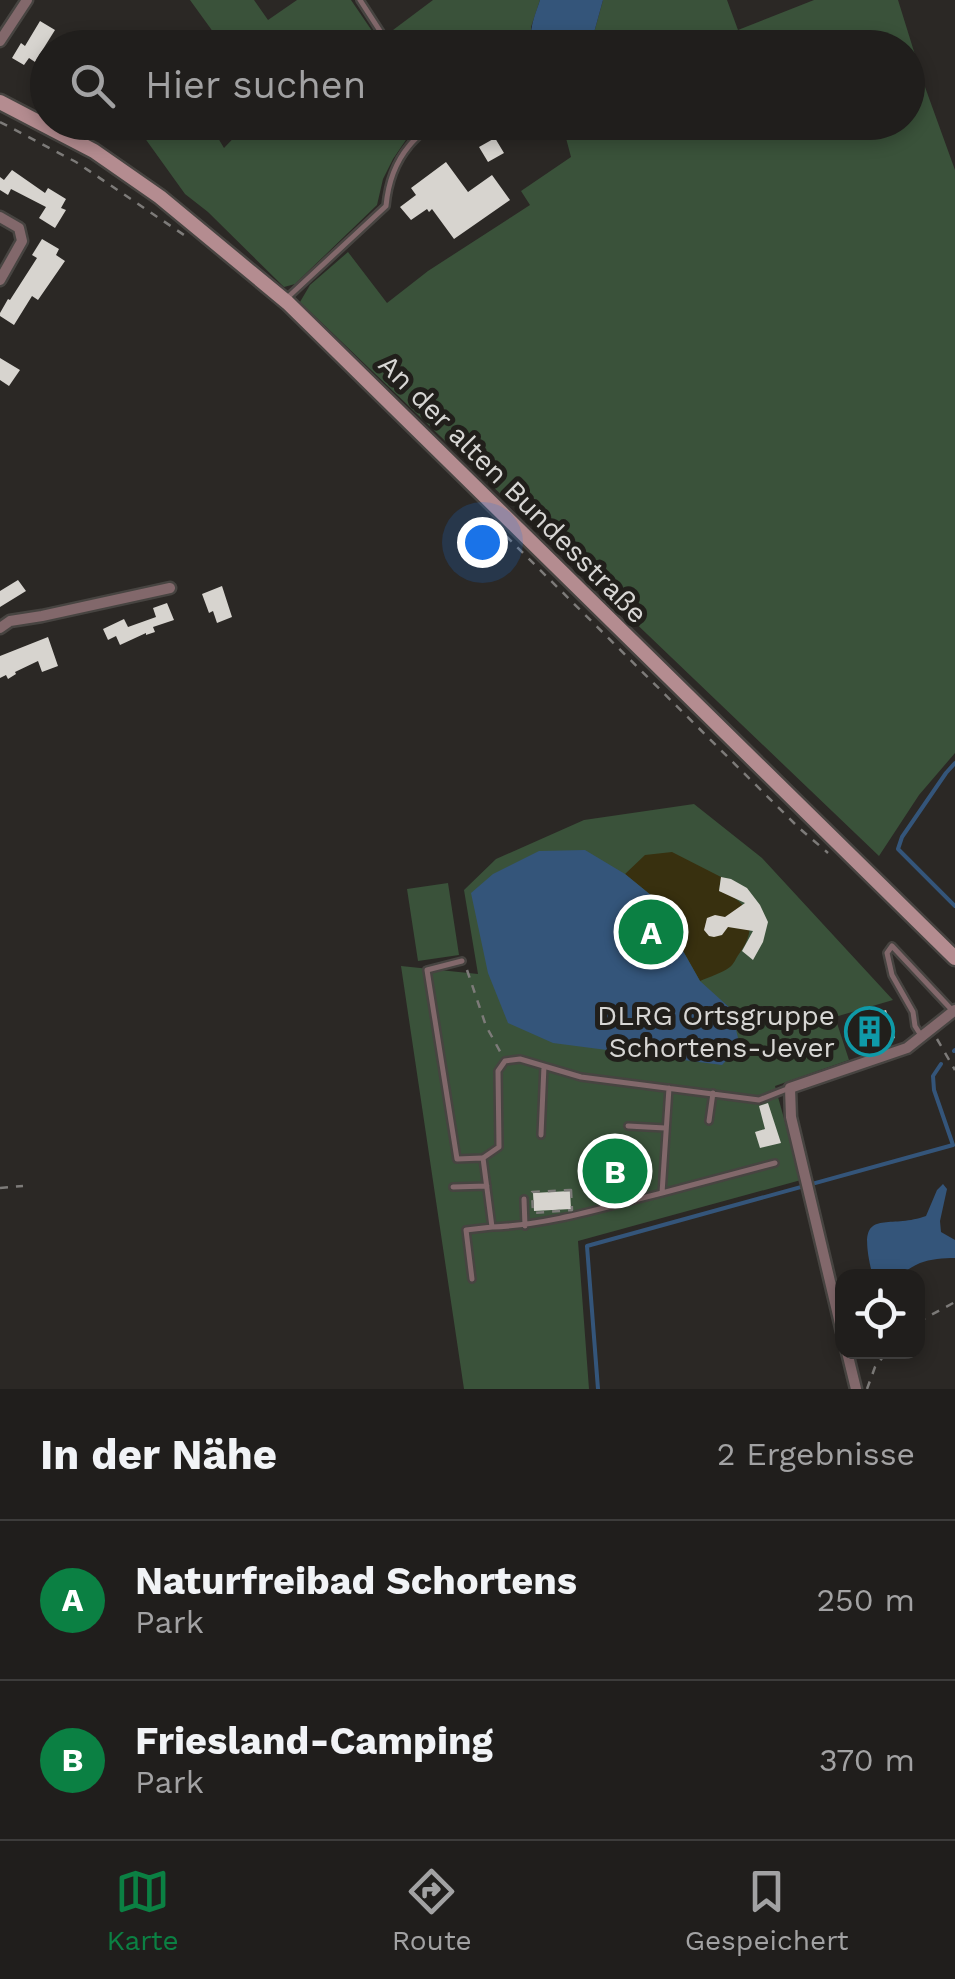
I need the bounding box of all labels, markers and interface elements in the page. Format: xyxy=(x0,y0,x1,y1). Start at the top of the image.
search box xyxy=(30,30,925,140)
icon: search xyxy=(65,58,120,113)
text: Hier suchen xyxy=(145,63,366,107)
street label: An der alten Bundesstraße xyxy=(372,348,654,630)
your location xyxy=(457,517,508,568)
pin: A xyxy=(618,894,684,970)
place label: DLRG Ortsgruppe Schortens-Jever xyxy=(597,999,835,1064)
building icon: DLRG Ortsgruppe Schortens-Jever xyxy=(844,1005,896,1057)
pin: B xyxy=(582,1134,648,1208)
map controls xyxy=(835,1269,925,1359)
button: locate xyxy=(835,1269,925,1359)
text: In der Nähe xyxy=(40,1430,277,1479)
text: 2 Ergebnisse xyxy=(717,1435,915,1473)
text: Naturfreibad Schortens xyxy=(135,1559,577,1603)
text: A xyxy=(62,1581,83,1619)
text: 250 m xyxy=(816,1581,915,1619)
text: Park xyxy=(135,1603,204,1641)
text: Friesland-Camping xyxy=(135,1719,493,1763)
text: B xyxy=(62,1741,83,1779)
text: 370 m xyxy=(819,1741,915,1779)
text: Park xyxy=(135,1763,204,1801)
tab: Karte xyxy=(106,1864,179,1957)
tab: Route xyxy=(392,1864,472,1957)
tab: Gespeichert xyxy=(685,1864,849,1957)

